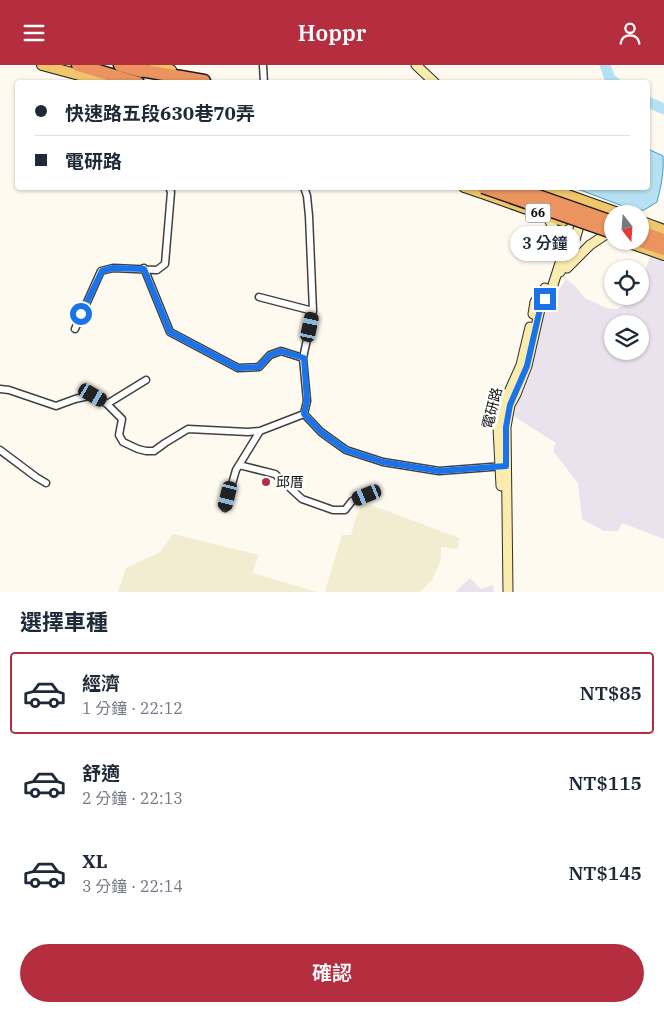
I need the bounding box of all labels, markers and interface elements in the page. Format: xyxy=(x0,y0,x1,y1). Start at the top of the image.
text: Hoppr xyxy=(298,18,366,47)
icon: menu xyxy=(20,19,48,47)
icon: person xyxy=(616,19,644,47)
text: 快速路五段630巷70弄 xyxy=(65,101,255,125)
text: 電研路 xyxy=(65,149,122,173)
road number: 66 xyxy=(526,203,550,223)
north arrow xyxy=(604,205,649,250)
map controls xyxy=(604,205,649,360)
callout: 3 分鐘 xyxy=(510,227,580,261)
text: 3 分鐘 xyxy=(522,233,568,253)
button: locate xyxy=(604,260,649,305)
route end xyxy=(534,288,556,310)
route start xyxy=(70,303,92,325)
car xyxy=(299,311,320,343)
button: layers xyxy=(604,315,649,360)
car xyxy=(76,381,109,409)
street label: 電研路 xyxy=(478,385,506,431)
place label: 邱厝 xyxy=(276,473,304,491)
marker: 邱厝 xyxy=(260,476,272,488)
car xyxy=(217,480,238,512)
car xyxy=(350,482,383,508)
text: 選擇車種 xyxy=(20,607,108,636)
icon: car xyxy=(22,671,67,716)
text: 經濟 xyxy=(82,671,120,695)
text: NT$85 xyxy=(580,681,642,705)
text: 1 分鐘 · 22:12 xyxy=(82,698,183,718)
icon: car xyxy=(22,761,67,806)
text: 舒適 xyxy=(82,761,120,785)
text: NT$115 xyxy=(568,771,642,795)
text: 2 分鐘 · 22:13 xyxy=(82,788,183,808)
text: XL xyxy=(82,849,108,873)
icon: car xyxy=(22,851,67,896)
text: NT$145 xyxy=(568,861,642,885)
text: 3 分鐘 · 22:14 xyxy=(82,876,183,896)
button: 確認 xyxy=(20,944,644,1002)

